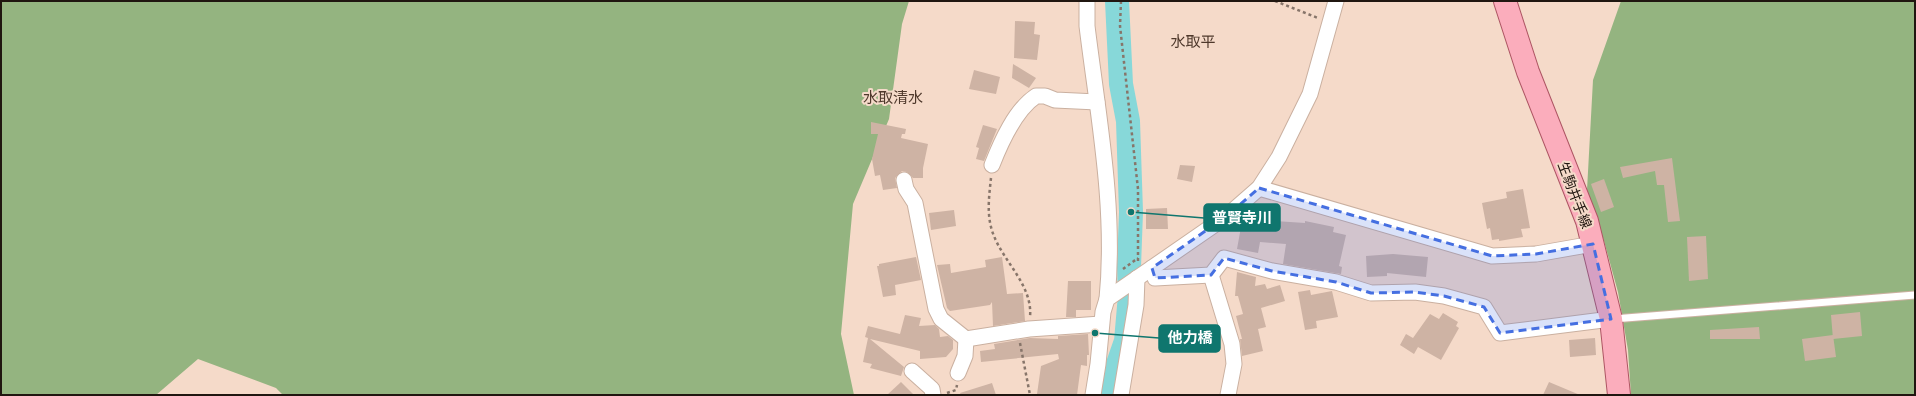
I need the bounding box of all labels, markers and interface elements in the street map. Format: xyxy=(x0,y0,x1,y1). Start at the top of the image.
district label: 水取平 xyxy=(1170,33,1216,51)
district label: 水取清水 xyxy=(863,89,923,107)
street label: 生駒井手線 xyxy=(1555,159,1595,231)
callout: 普賢寺川 xyxy=(1204,204,1280,231)
text: 普賢寺川 xyxy=(1212,209,1272,227)
callout: 他力橋 xyxy=(1159,325,1220,352)
text: 他力橋 xyxy=(1167,329,1213,347)

